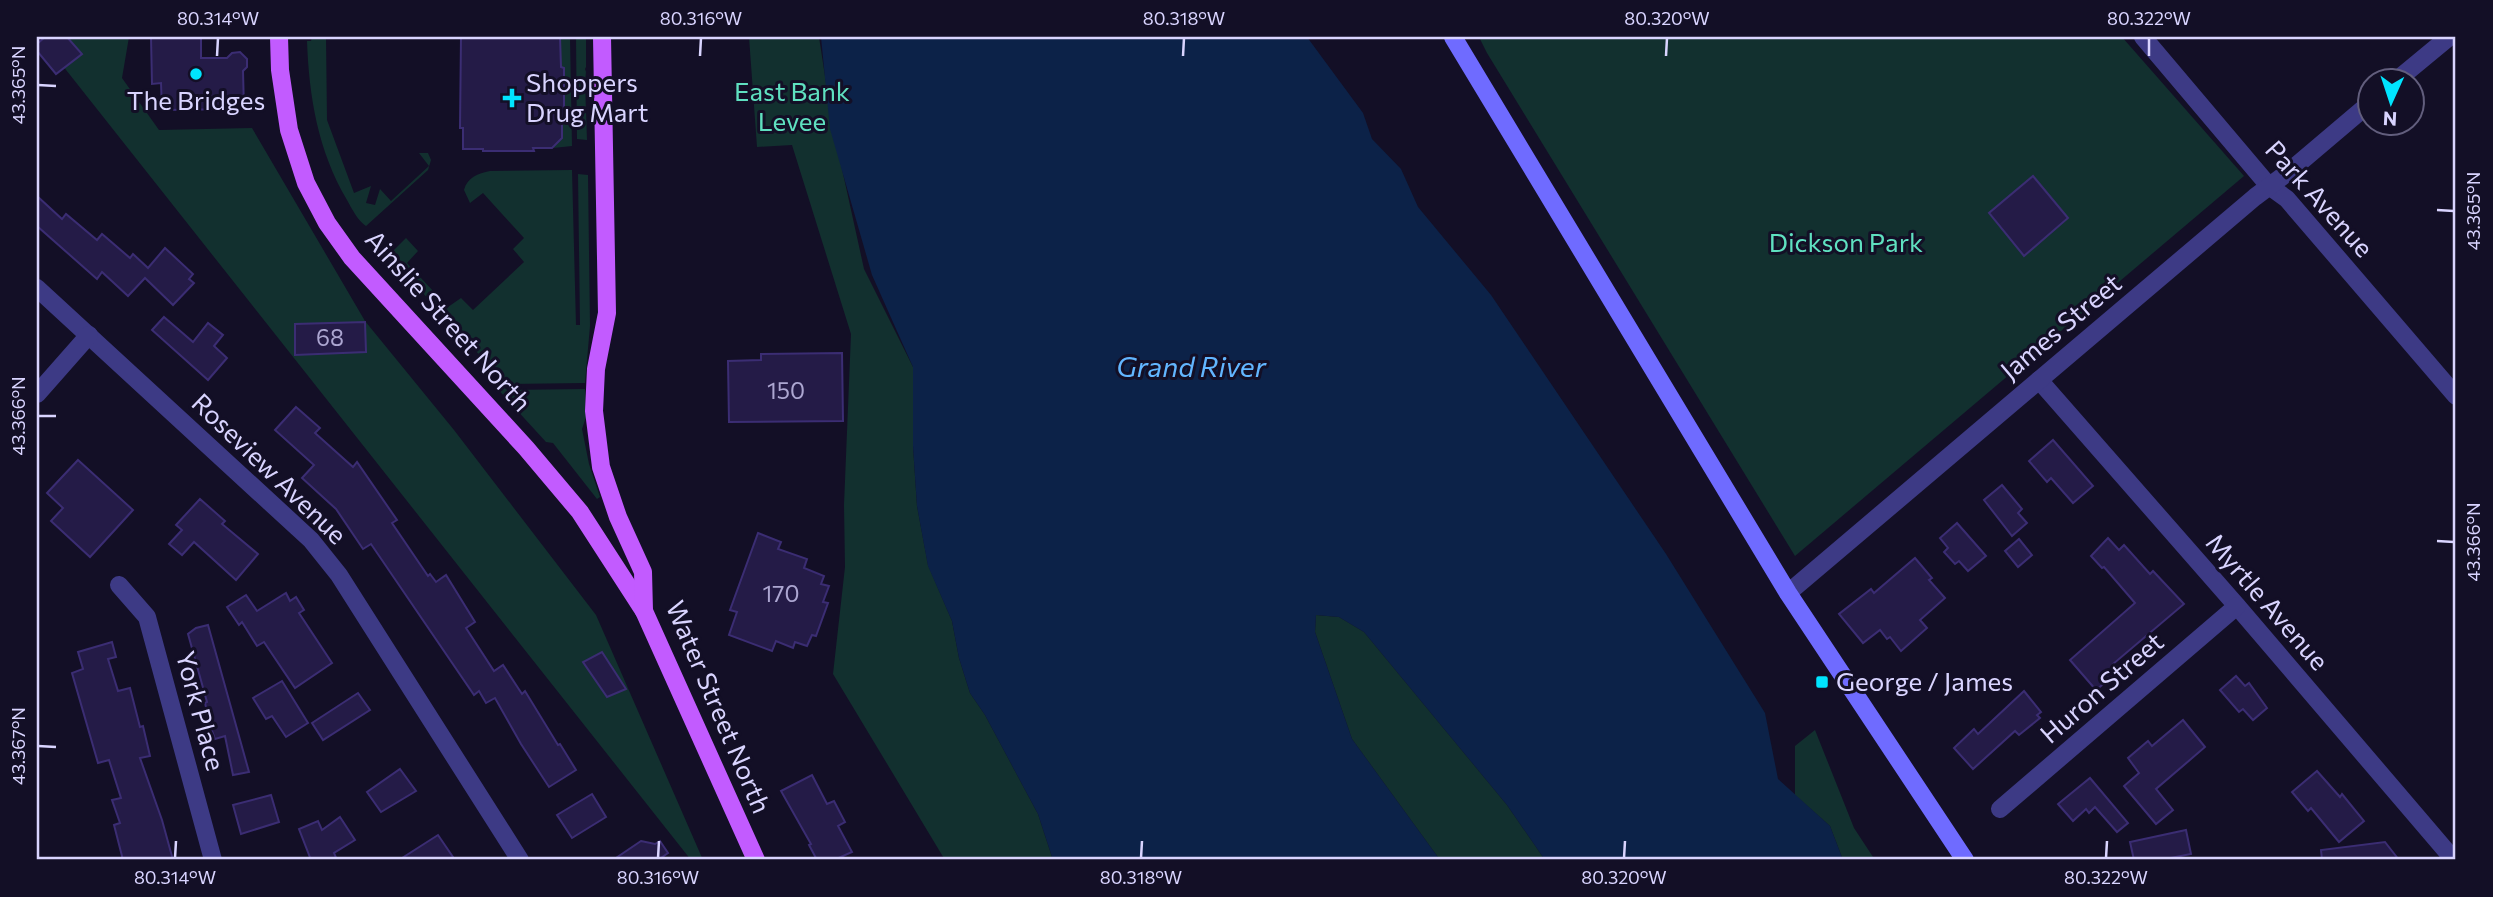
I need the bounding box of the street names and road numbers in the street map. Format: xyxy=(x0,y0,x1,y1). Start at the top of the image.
street label: Park Avenue xyxy=(2260,133,2380,263)
street label: Ainslie Street North xyxy=(360,223,539,417)
street label: James Street xyxy=(1993,266,2127,385)
street label: Roseview Avenue xyxy=(186,386,354,550)
street label: Myrtle Avenue xyxy=(2200,526,2336,676)
street label: Water Street North xyxy=(661,595,778,817)
street label: Huron Street xyxy=(2033,625,2169,749)
street label: York Place xyxy=(171,647,232,774)

